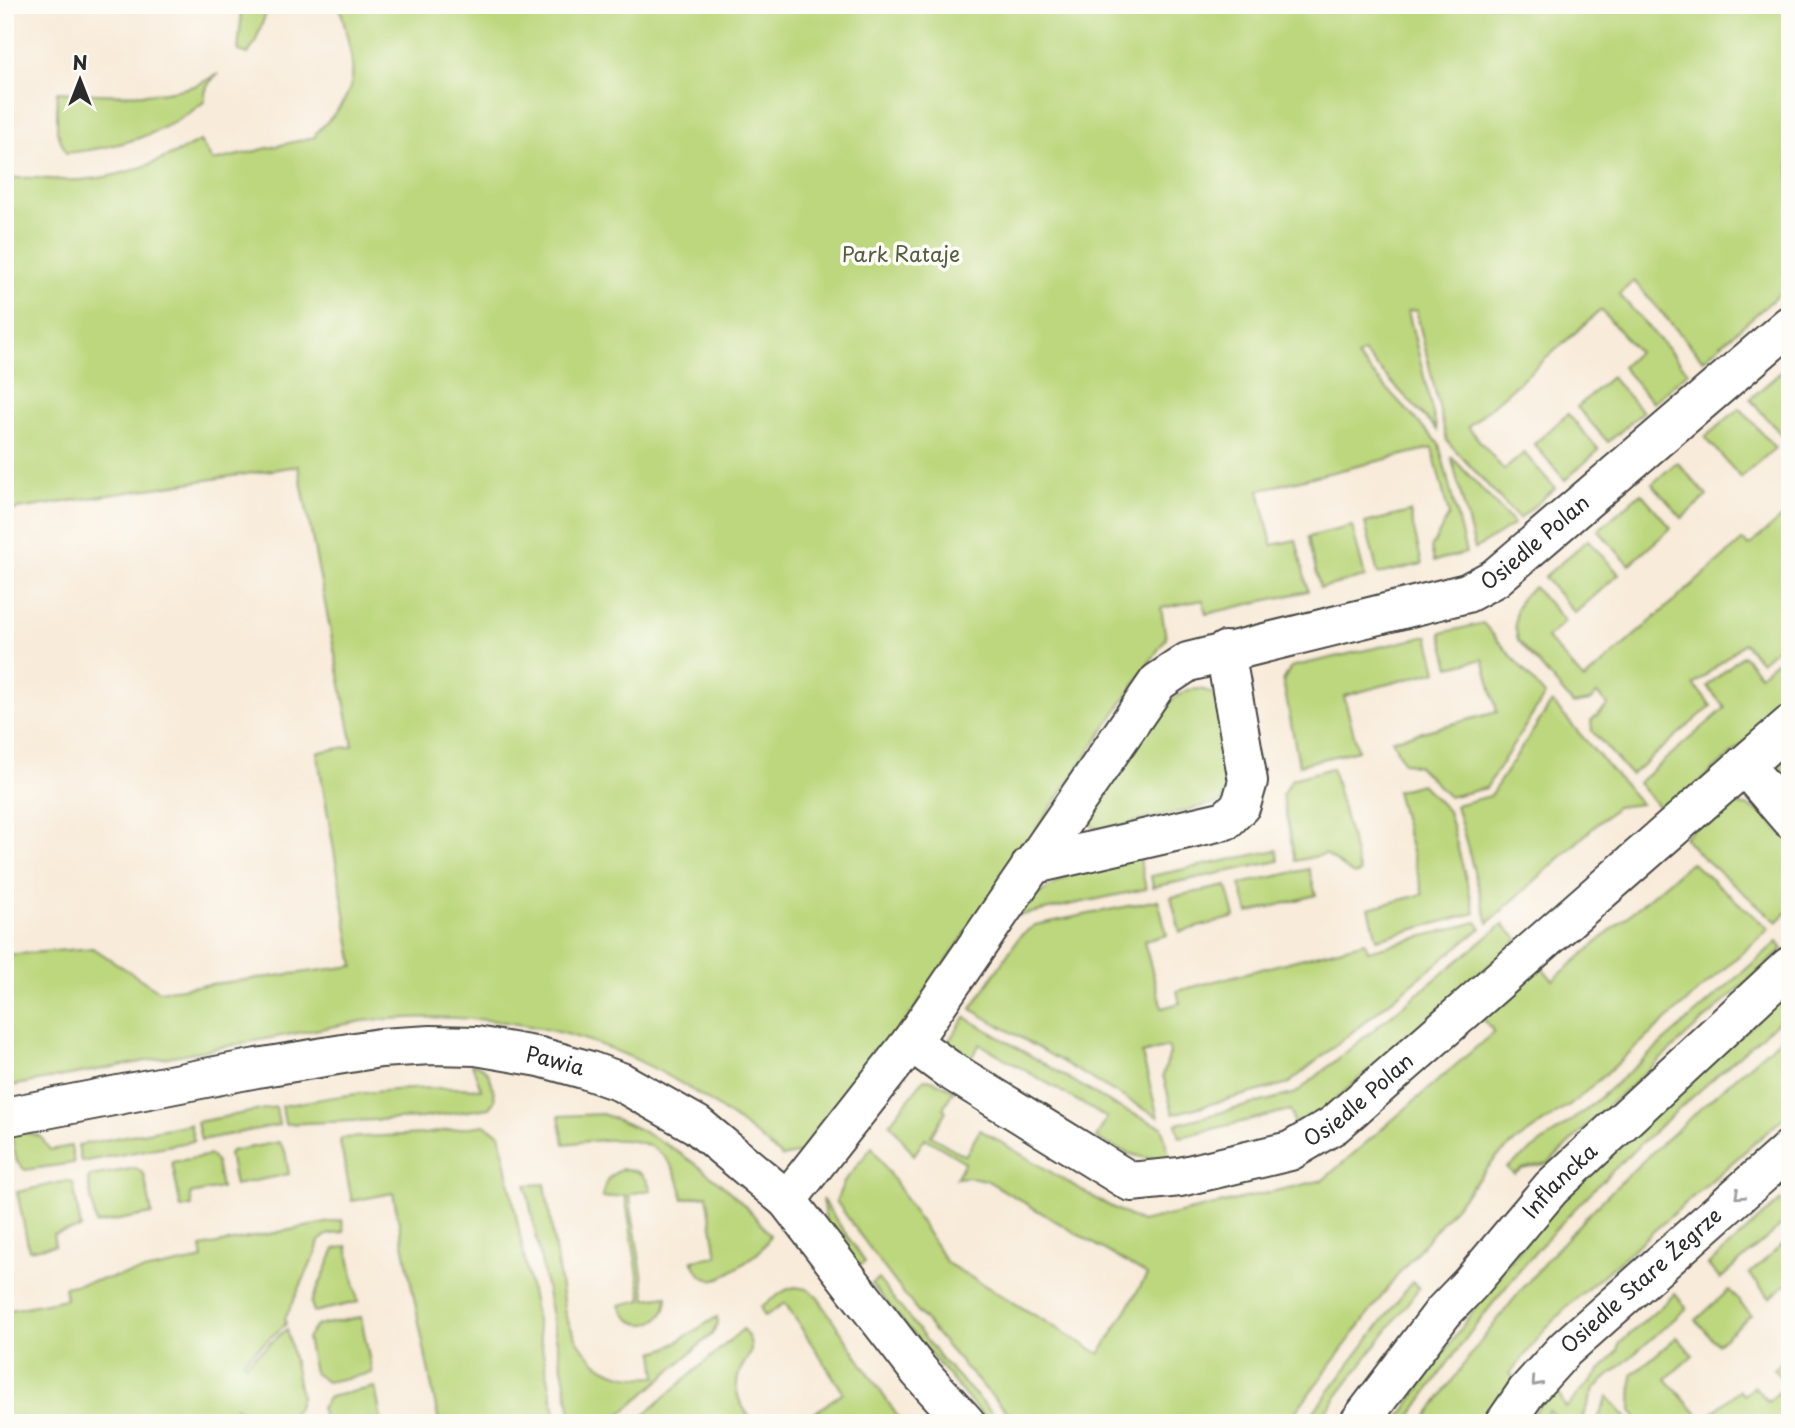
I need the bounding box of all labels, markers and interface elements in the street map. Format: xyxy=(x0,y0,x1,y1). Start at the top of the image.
north arrow xyxy=(46,46,116,116)
text: N xyxy=(72,48,88,76)
park label: Park Rataje xyxy=(842,237,960,269)
street label: Osiedle Polan xyxy=(1474,486,1596,597)
street label: Pawia xyxy=(524,1037,589,1083)
street label: Osiedle Polan xyxy=(1297,1044,1420,1154)
street label: Inflancka xyxy=(1514,1135,1604,1225)
one-way arrow xyxy=(1734,1186,1747,1199)
street label: Osiedle Stare Żegrze xyxy=(1553,1199,1728,1360)
one-way arrow xyxy=(1531,1373,1544,1386)

